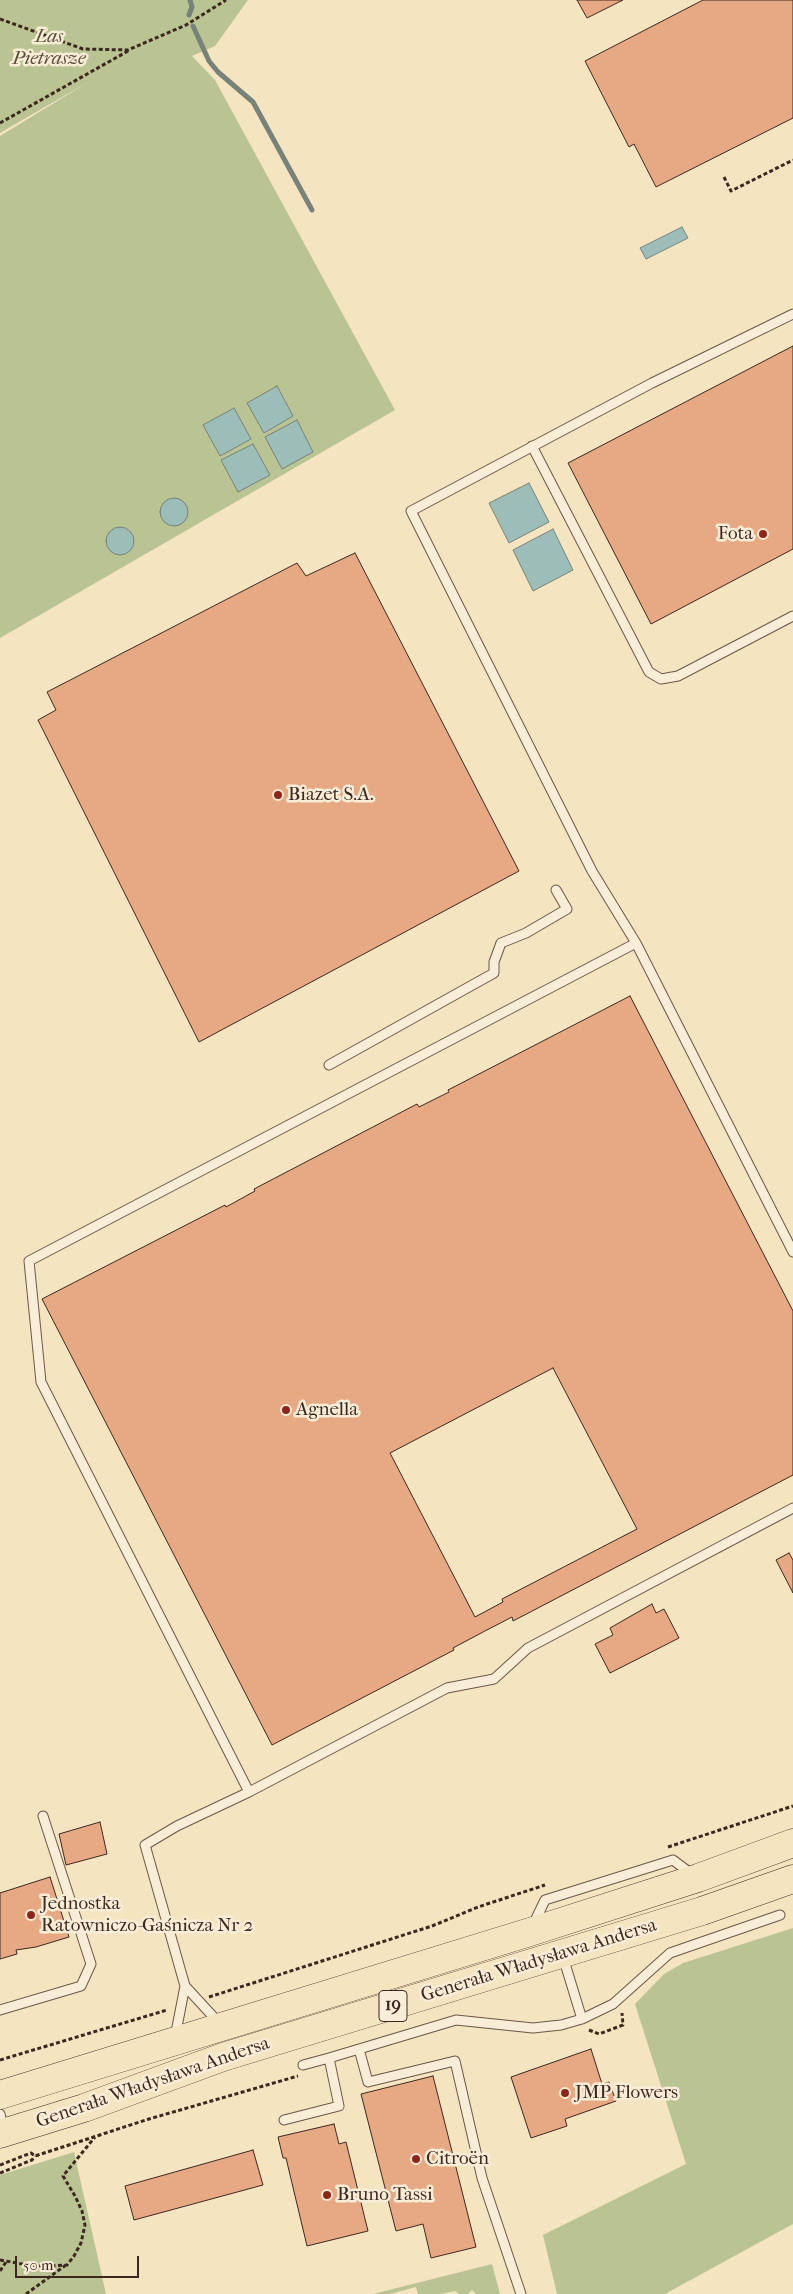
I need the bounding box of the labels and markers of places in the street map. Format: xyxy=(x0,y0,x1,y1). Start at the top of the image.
place label: Fota xyxy=(718,523,753,545)
marker: Fota xyxy=(757,528,769,540)
place label: Biazet S.A. xyxy=(288,784,374,806)
marker: Biazet S.A. xyxy=(272,789,284,801)
place label: Agnella xyxy=(296,1399,358,1421)
marker: Agnella xyxy=(280,1404,292,1416)
place label: Jednostka Ratowniczo-Gaśnicza Nr 2 xyxy=(41,1893,253,1937)
marker: Jednostka Ratowniczo-Gaśnicza Nr 2 xyxy=(25,1909,37,1921)
place label: JMP Flowers xyxy=(575,2082,678,2104)
marker: JMP Flowers xyxy=(559,2087,571,2099)
place label: Citroën xyxy=(426,2148,489,2170)
marker: Citroën xyxy=(410,2153,422,2165)
place label: Bruno Tassi xyxy=(337,2184,433,2206)
marker: Bruno Tassi xyxy=(321,2189,333,2201)

